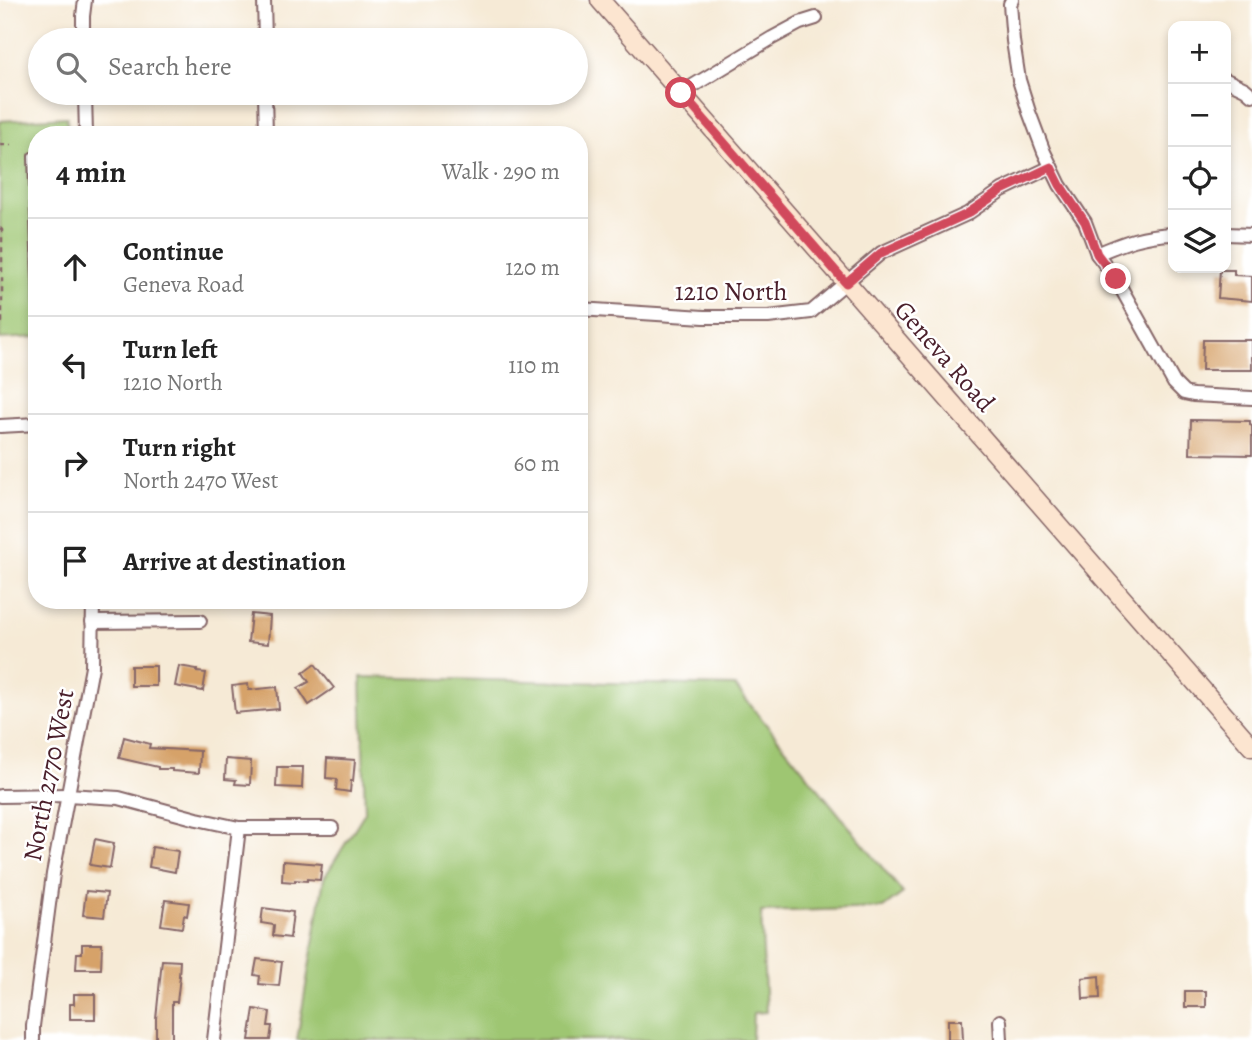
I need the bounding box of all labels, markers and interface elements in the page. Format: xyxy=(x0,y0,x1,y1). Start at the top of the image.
map controls xyxy=(1168,21,1231,273)
button: + xyxy=(1168,21,1231,84)
search box xyxy=(28,28,588,105)
icon: search xyxy=(52,48,90,86)
text: Search here xyxy=(108,49,232,84)
route start xyxy=(665,77,696,108)
button: − xyxy=(1168,84,1231,147)
button: locate xyxy=(1168,147,1231,210)
text: 4 min xyxy=(56,152,126,192)
text: Walk · 290 m xyxy=(442,156,560,187)
button: layers xyxy=(1168,210,1231,273)
text: Continue xyxy=(123,234,224,269)
icon: ahead xyxy=(56,248,94,286)
text: 120 m xyxy=(505,252,560,283)
route end xyxy=(1100,263,1131,294)
text: Geneva Road xyxy=(123,269,244,300)
street label: 1210 North xyxy=(675,274,787,309)
street label: Geneva Road xyxy=(887,293,1003,420)
text: Turn left xyxy=(123,332,218,367)
icon: left xyxy=(56,346,94,384)
text: 110 m xyxy=(508,350,560,381)
text: 1210 North xyxy=(123,367,223,398)
text: Turn right xyxy=(123,430,236,465)
icon: right xyxy=(56,444,94,482)
text: 60 m xyxy=(513,448,560,479)
text: North 2470 West xyxy=(123,465,278,496)
icon: arrive xyxy=(56,542,94,580)
text: Arrive at destination xyxy=(123,544,346,579)
street label: North 2770 West xyxy=(15,686,82,864)

